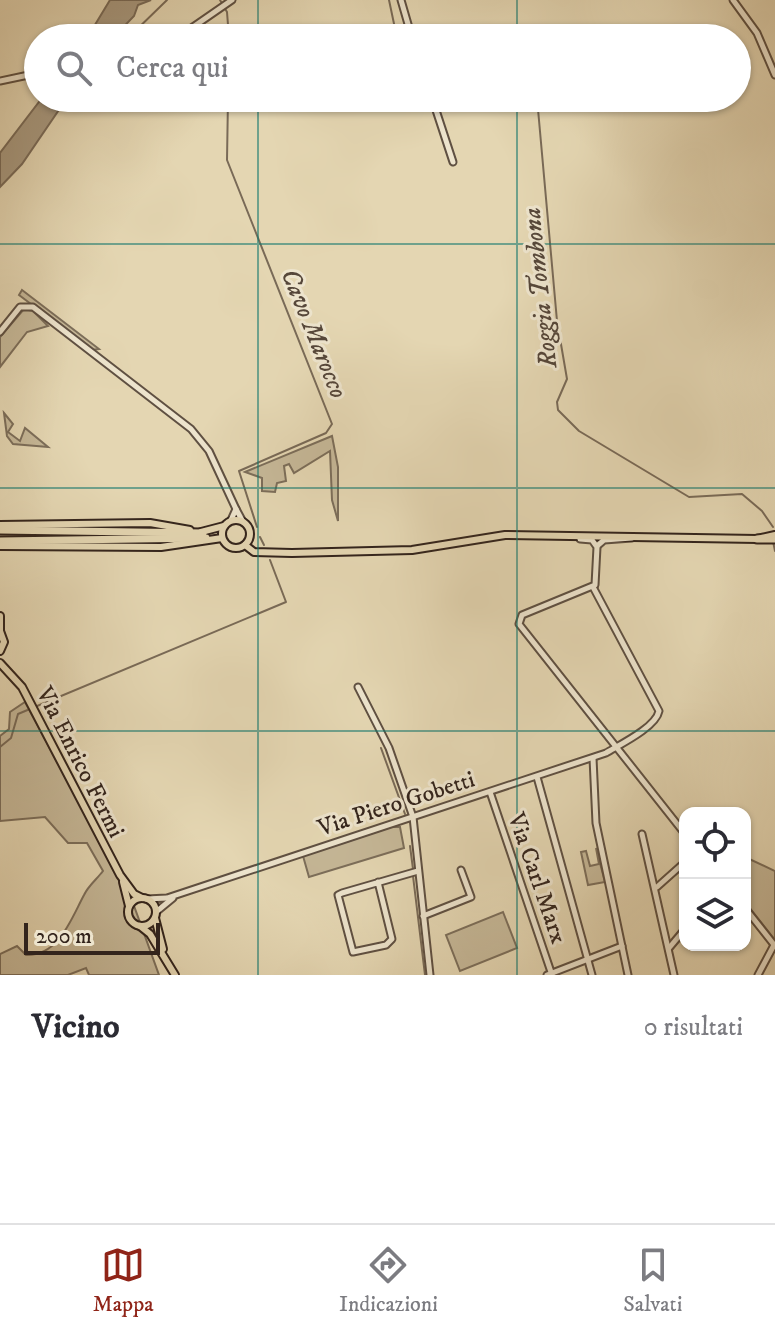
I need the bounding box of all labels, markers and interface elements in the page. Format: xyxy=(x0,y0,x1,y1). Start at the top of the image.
search box xyxy=(24,24,751,112)
icon: search xyxy=(52,46,96,90)
text: Cerca qui xyxy=(116,50,229,87)
water label: Roggia Tombona xyxy=(516,206,565,371)
water label: Cavo Marocco xyxy=(273,264,355,403)
street label: Via Enrico Fermi xyxy=(29,681,131,843)
street label: Via Piero Gobetti xyxy=(313,764,479,844)
map controls xyxy=(679,807,751,951)
button: locate xyxy=(679,807,751,879)
street label: Via Carl Marx xyxy=(500,808,574,948)
button: layers xyxy=(679,879,751,951)
scale bar xyxy=(24,919,160,955)
text: 200 m xyxy=(36,923,92,950)
text: Vicino xyxy=(32,1006,120,1048)
text: 0 risultati xyxy=(644,1011,743,1044)
tab: Mappa xyxy=(93,1243,154,1318)
tab: Indicazioni xyxy=(339,1243,438,1318)
tab: Salvati xyxy=(623,1243,682,1318)

